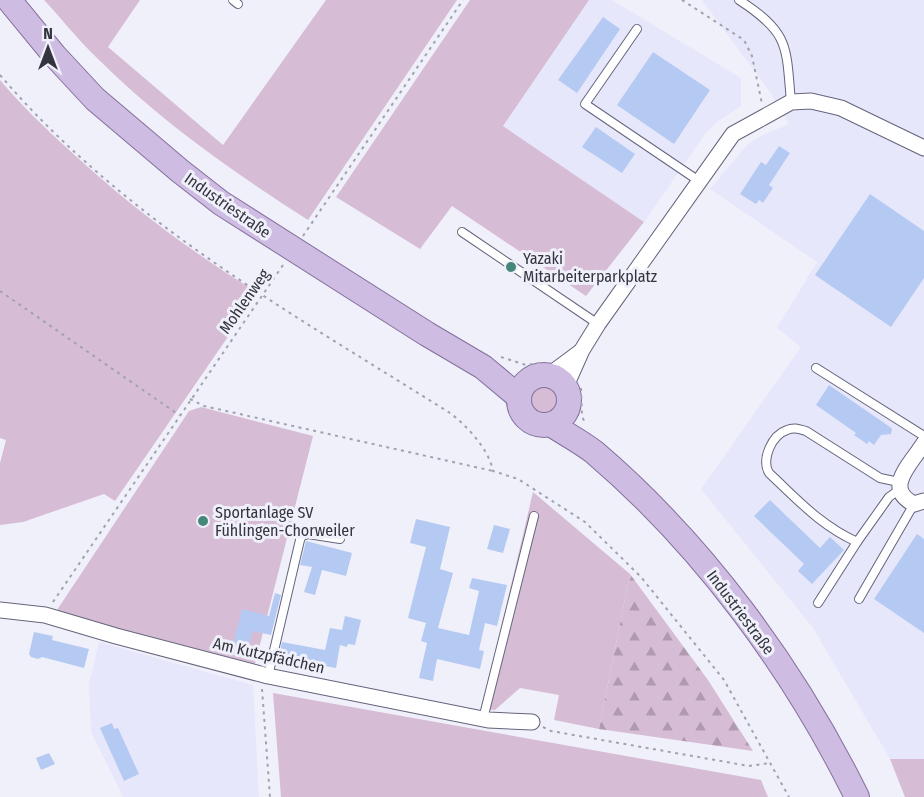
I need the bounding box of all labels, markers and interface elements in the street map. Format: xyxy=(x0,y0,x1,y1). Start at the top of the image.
north arrow xyxy=(18,18,78,78)
text: N xyxy=(43,24,53,43)
street label: Industriestraße xyxy=(181,169,274,242)
place label: Yazaki Mitarbeiterparkplatz xyxy=(523,249,657,286)
marker: Yazaki Mitarbeiterparkplatz xyxy=(504,260,518,274)
street label: Mohlenweg xyxy=(215,265,274,337)
place label: Sportanlage SV Fühlingen-Chorweiler xyxy=(215,503,355,540)
marker: Sportanlage SV Fühlingen-Chorweiler xyxy=(196,514,210,528)
street label: Industriestraße xyxy=(703,566,779,658)
street label: Am Kutzpfädchen xyxy=(211,633,326,678)

